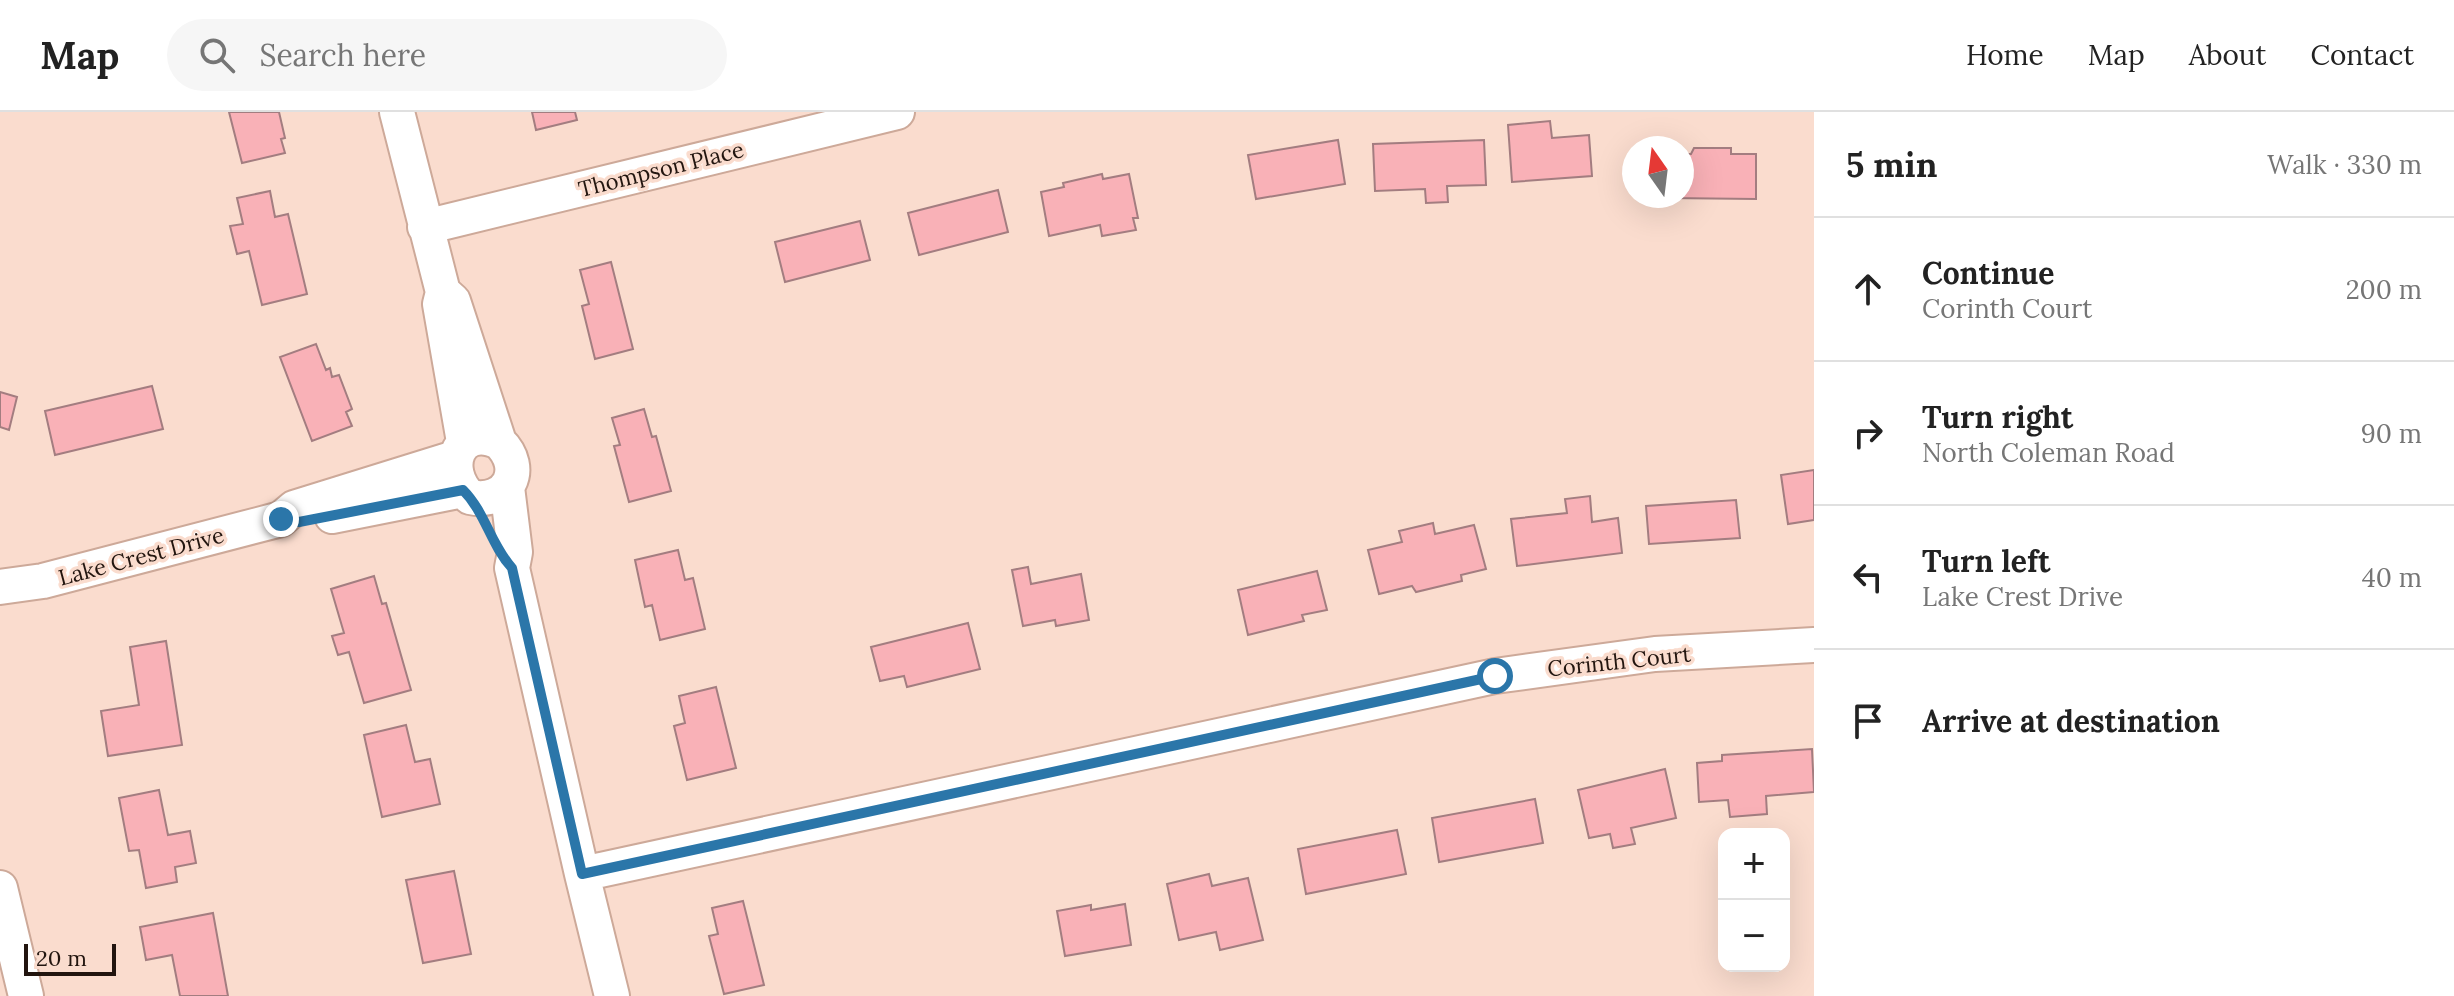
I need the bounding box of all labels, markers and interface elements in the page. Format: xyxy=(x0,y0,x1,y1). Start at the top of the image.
search box xyxy=(167,19,727,91)
text: Map xyxy=(40,31,119,79)
icon: search xyxy=(195,33,239,77)
text: Search here xyxy=(259,36,426,74)
text: Home xyxy=(1966,37,2044,73)
text: Map xyxy=(2088,37,2145,73)
text: About xyxy=(2189,37,2266,73)
text: Contact xyxy=(2310,37,2414,73)
street label: Thompson Place xyxy=(576,135,747,203)
north arrow xyxy=(1622,136,1694,208)
text: 5 min xyxy=(1846,143,1937,186)
text: Walk · 330 m xyxy=(2267,148,2422,181)
text: Continue xyxy=(1922,254,2054,292)
icon: ahead xyxy=(1846,267,1890,311)
text: 200 m xyxy=(2346,273,2422,306)
text: Corinth Court xyxy=(1922,292,2092,325)
text: Turn right xyxy=(1922,398,2073,436)
icon: right xyxy=(1846,411,1890,455)
text: 90 m xyxy=(2361,417,2422,450)
text: North Coleman Road xyxy=(1922,436,2175,469)
route end xyxy=(263,501,299,537)
street label: Lake Crest Drive xyxy=(55,520,227,592)
text: Turn left xyxy=(1922,542,2050,580)
icon: left xyxy=(1846,555,1890,599)
text: 40 m xyxy=(2362,561,2422,594)
text: Lake Crest Drive xyxy=(1922,580,2123,613)
street label: Corinth Court xyxy=(1546,639,1693,682)
route start xyxy=(1477,658,1513,694)
icon: arrive xyxy=(1846,699,1890,743)
text: Arrive at destination xyxy=(1922,702,2220,740)
map controls xyxy=(1718,828,1790,972)
button: + xyxy=(1718,828,1790,900)
button: − xyxy=(1718,900,1790,972)
scale bar xyxy=(24,940,116,976)
text: 20 m xyxy=(36,944,87,972)

